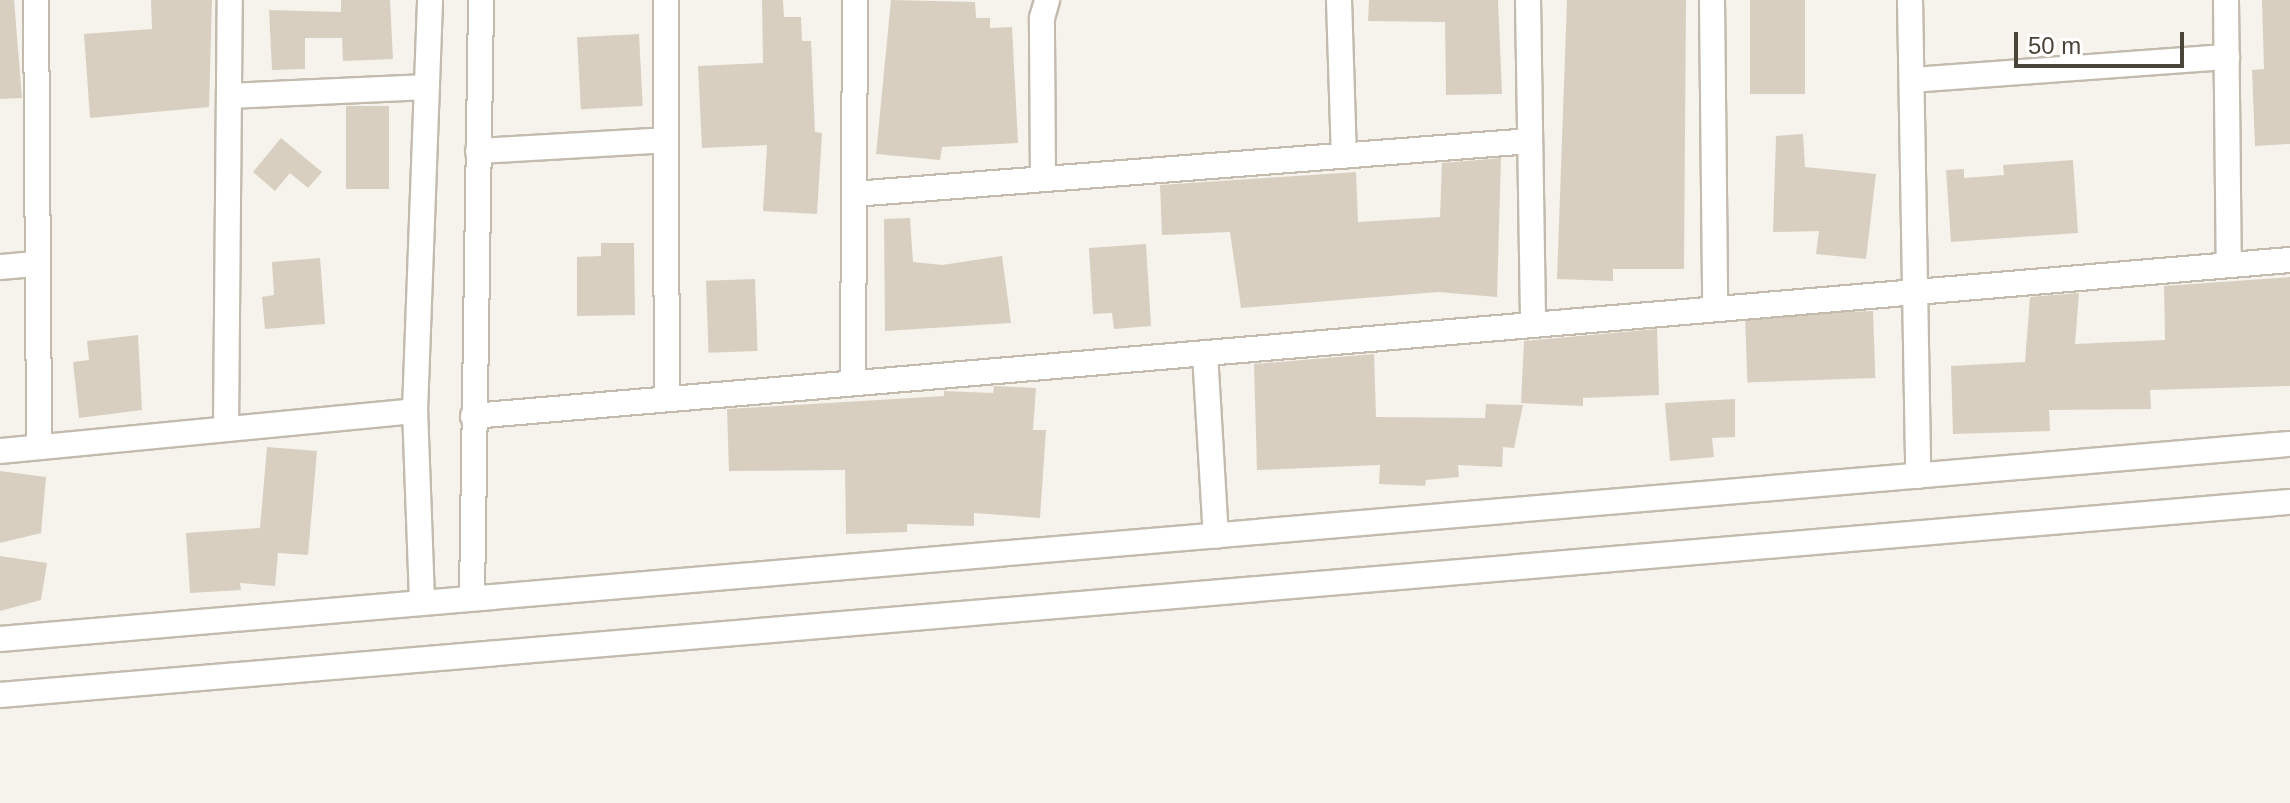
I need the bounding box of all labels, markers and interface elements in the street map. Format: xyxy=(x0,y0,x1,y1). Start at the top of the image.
scale bar xyxy=(2018,16,2188,66)
text: 50 m xyxy=(2028,32,2081,59)

